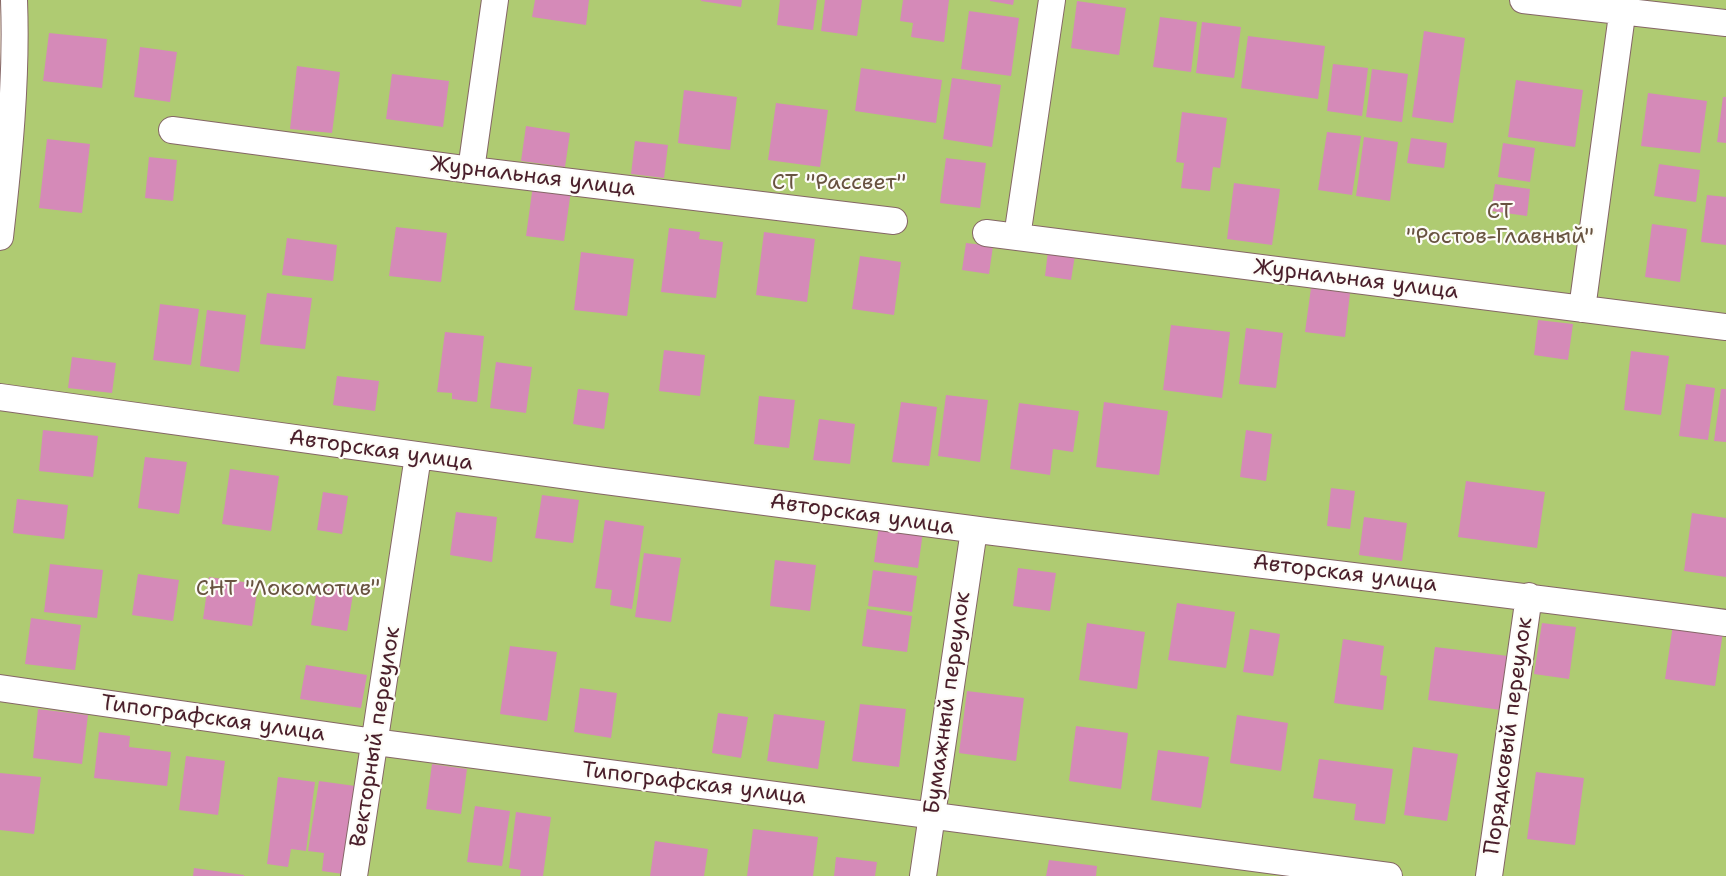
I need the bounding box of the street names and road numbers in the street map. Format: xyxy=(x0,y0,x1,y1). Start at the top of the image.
street label: Журнальная улица xyxy=(429,151,637,203)
street label: Журнальная улица xyxy=(1252,254,1460,306)
street label: Авторская улица xyxy=(287,425,475,477)
street label: Авторская улица xyxy=(768,489,956,541)
street label: Авторская улица xyxy=(1251,550,1439,598)
street label: Бумажный переулок xyxy=(919,590,977,816)
street label: Порядковый переулок xyxy=(1479,616,1539,856)
street label: Векторный переулок xyxy=(346,625,406,849)
street label: Типографская улица xyxy=(99,690,327,748)
street label: Типографская улица xyxy=(580,757,808,811)

